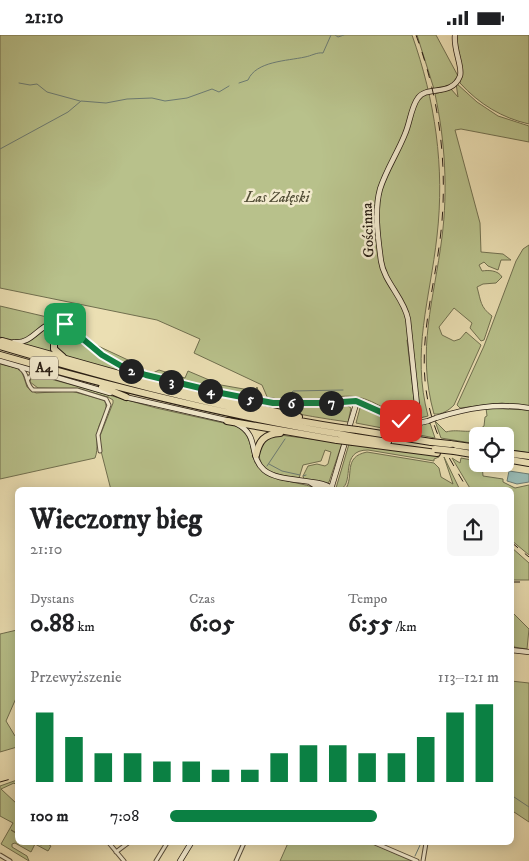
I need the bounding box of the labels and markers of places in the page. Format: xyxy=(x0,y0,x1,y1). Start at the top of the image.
pin xyxy=(44,303,86,345)
pin: 2 xyxy=(118,359,144,383)
pin: 3 xyxy=(158,369,184,395)
pin: 4 xyxy=(198,379,222,403)
pin: 5 xyxy=(238,387,262,411)
pin: 6 xyxy=(278,391,304,417)
pin: 7 xyxy=(318,391,344,415)
pin xyxy=(380,400,422,442)

